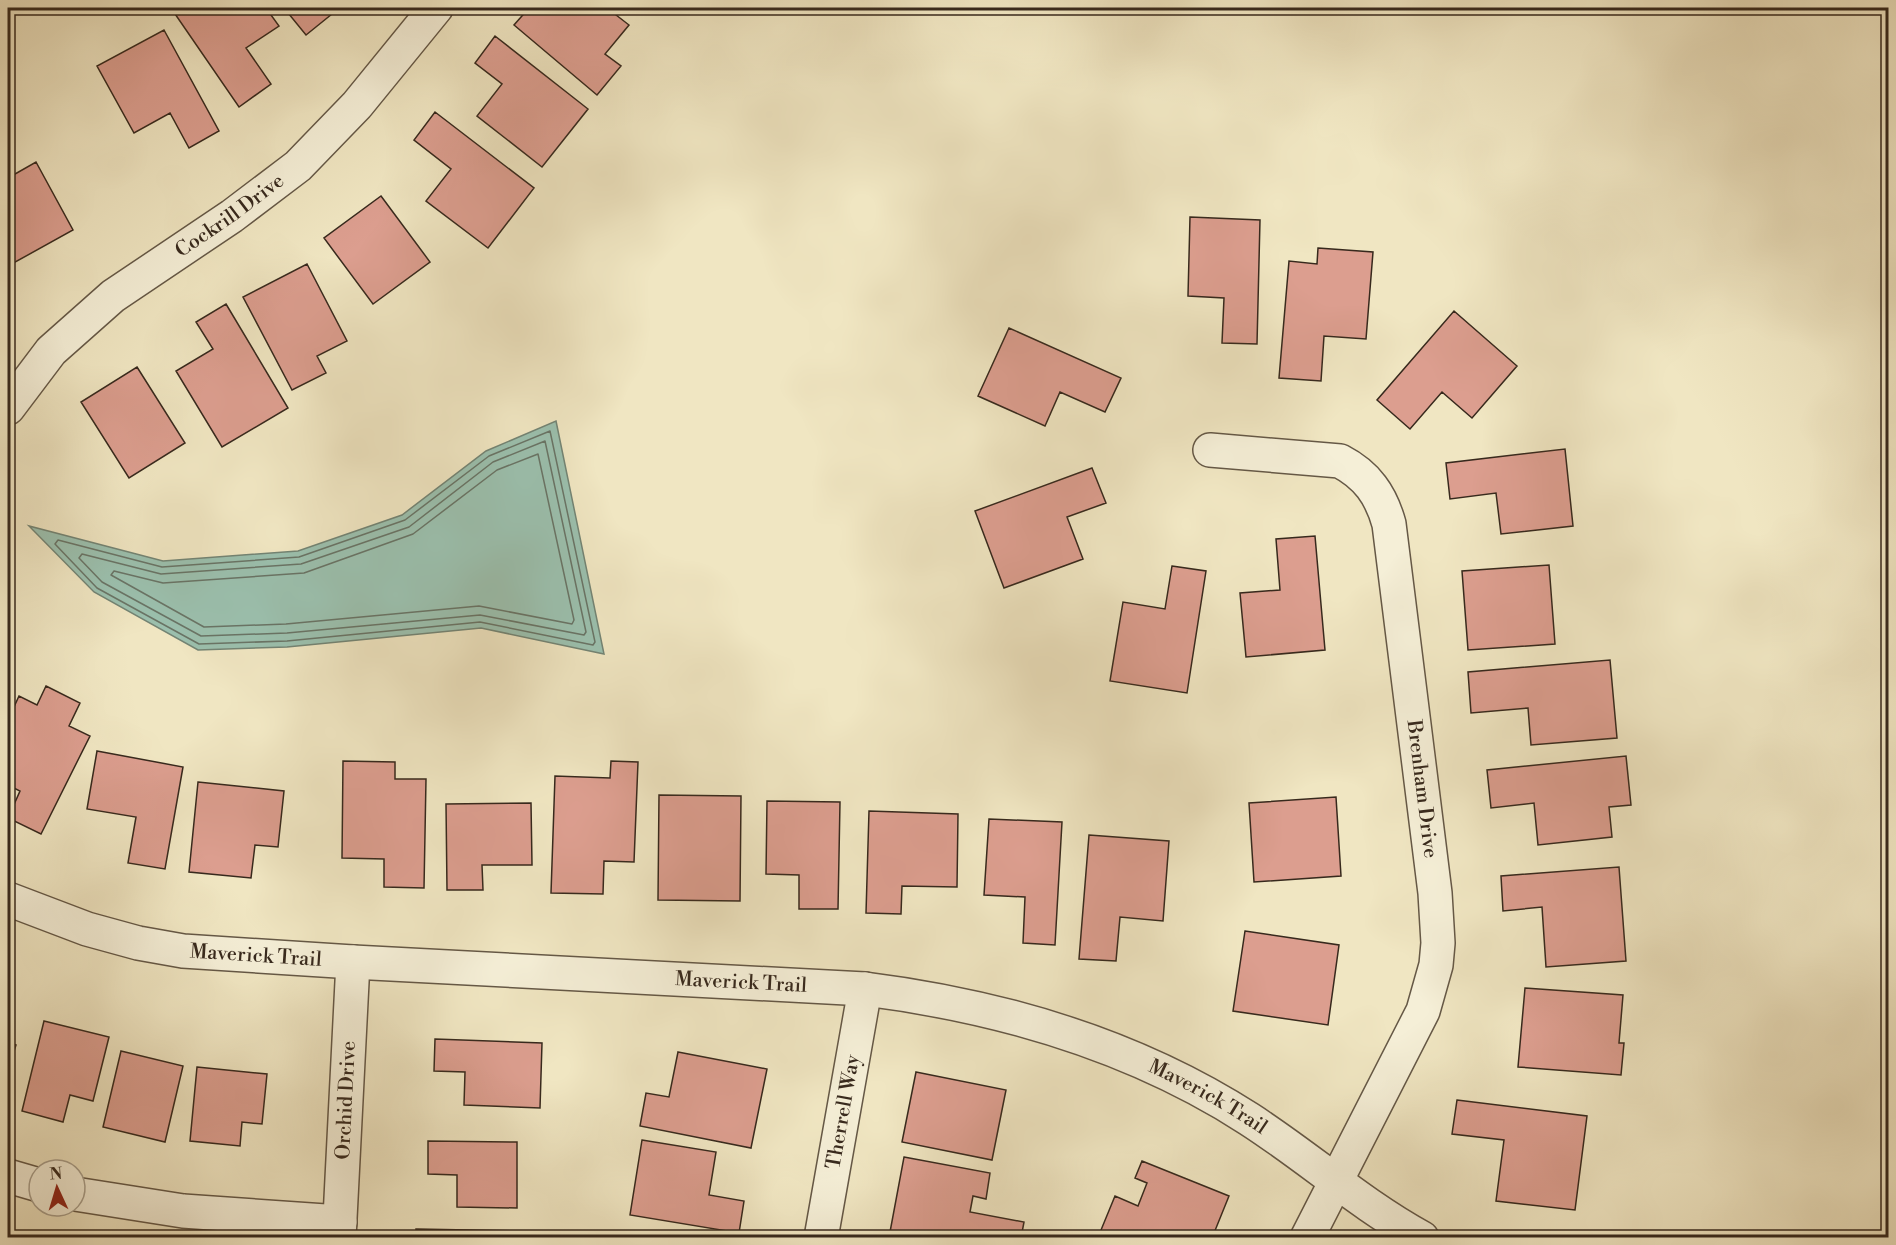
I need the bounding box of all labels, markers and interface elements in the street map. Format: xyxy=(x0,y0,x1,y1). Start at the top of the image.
street label: Cockrill Drive xyxy=(170,168,289,263)
street label: Brenham Drive xyxy=(1401,717,1443,860)
street label: Maverick Trail xyxy=(189,939,323,972)
street label: Maverick Trail xyxy=(674,966,808,998)
street label: Orchid Drive xyxy=(330,1040,361,1160)
street label: Therrell Way xyxy=(821,1052,866,1171)
street label: Maverick Trail xyxy=(1144,1054,1272,1140)
north arrow xyxy=(27,1158,87,1218)
text: N xyxy=(49,1164,63,1184)

